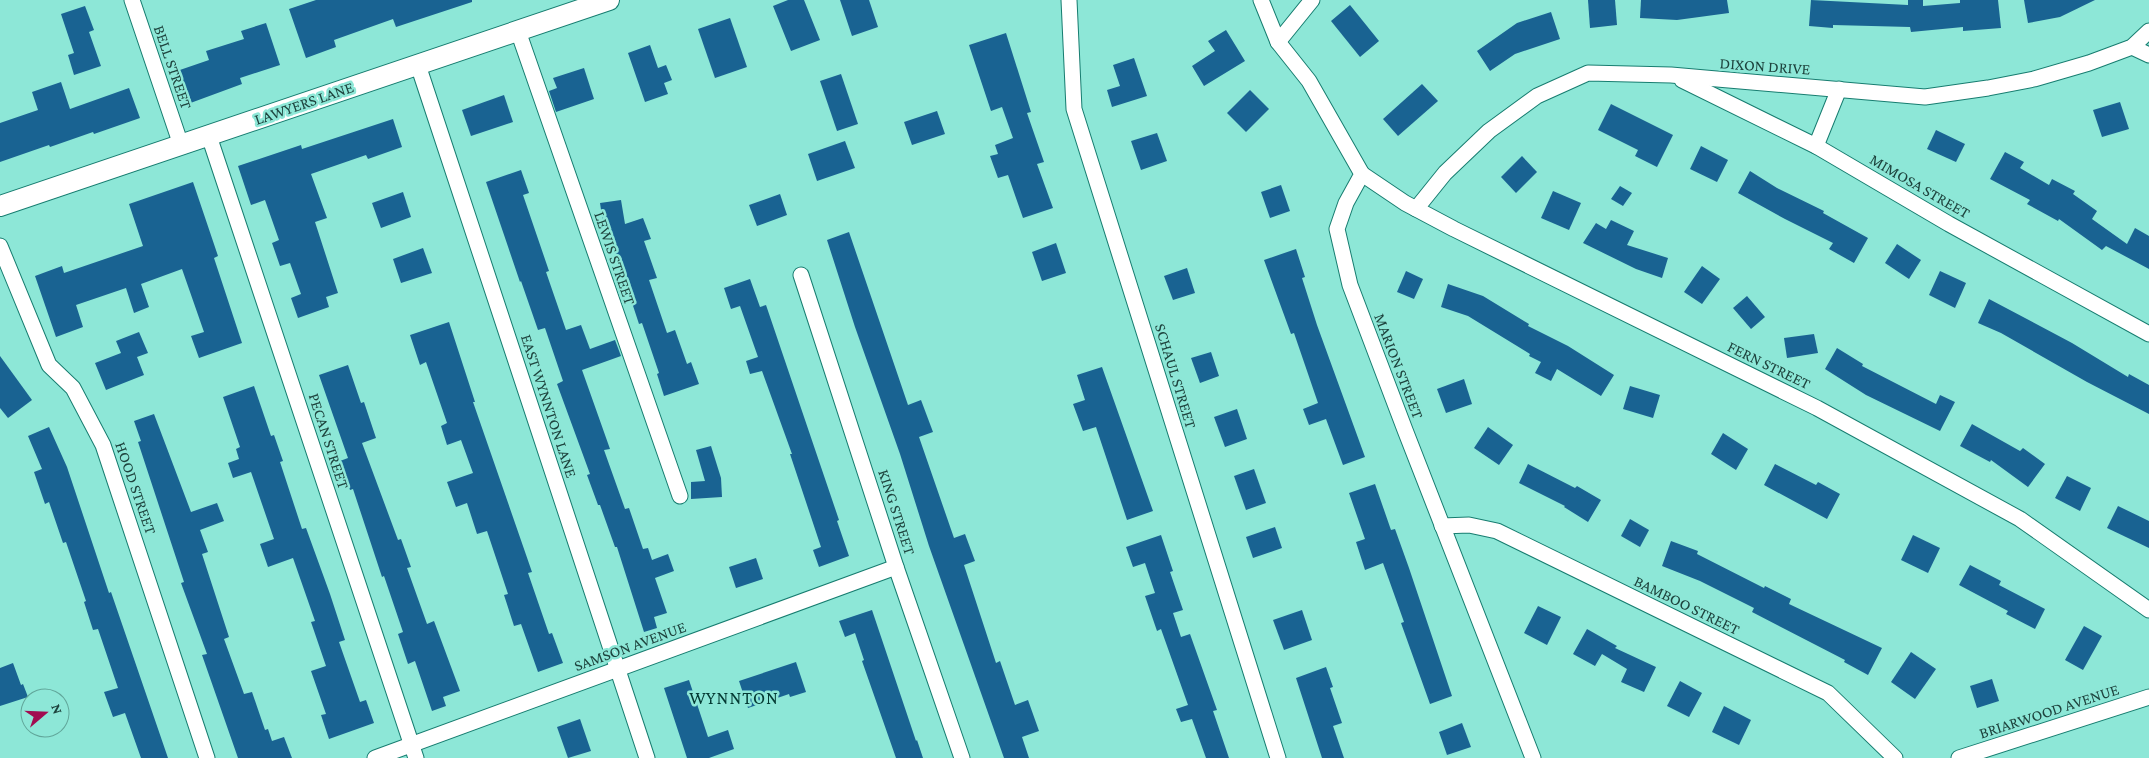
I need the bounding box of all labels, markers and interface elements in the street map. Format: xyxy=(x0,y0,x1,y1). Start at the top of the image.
street label: BELL STREET xyxy=(151,23,195,111)
street label: DIXON DRIVE xyxy=(1719,54,1811,78)
street label: LAWYERS LANE xyxy=(252,78,356,128)
street label: MIMOSA STREET xyxy=(1867,150,1973,222)
street label: LEWIS STREET xyxy=(591,209,639,307)
street label: MARION STREET xyxy=(1371,311,1427,421)
street label: SCHAUL STREET xyxy=(1152,322,1200,431)
street label: EAST WYNNTON LANE xyxy=(518,332,580,480)
street label: FERN STREET xyxy=(1725,338,1813,393)
street label: PECAN STREET xyxy=(306,391,353,491)
street label: HOOD STREET xyxy=(112,440,160,537)
street label: KING STREET xyxy=(875,467,919,557)
street label: BAMBOO STREET xyxy=(1631,572,1743,638)
street label: SAMSON AVENUE xyxy=(572,618,689,674)
street label: BRIARWOOD AVENUE xyxy=(1977,680,2121,742)
north arrow xyxy=(20,688,70,738)
district label: WYNNTON xyxy=(689,688,779,708)
text: N xyxy=(48,702,67,716)

